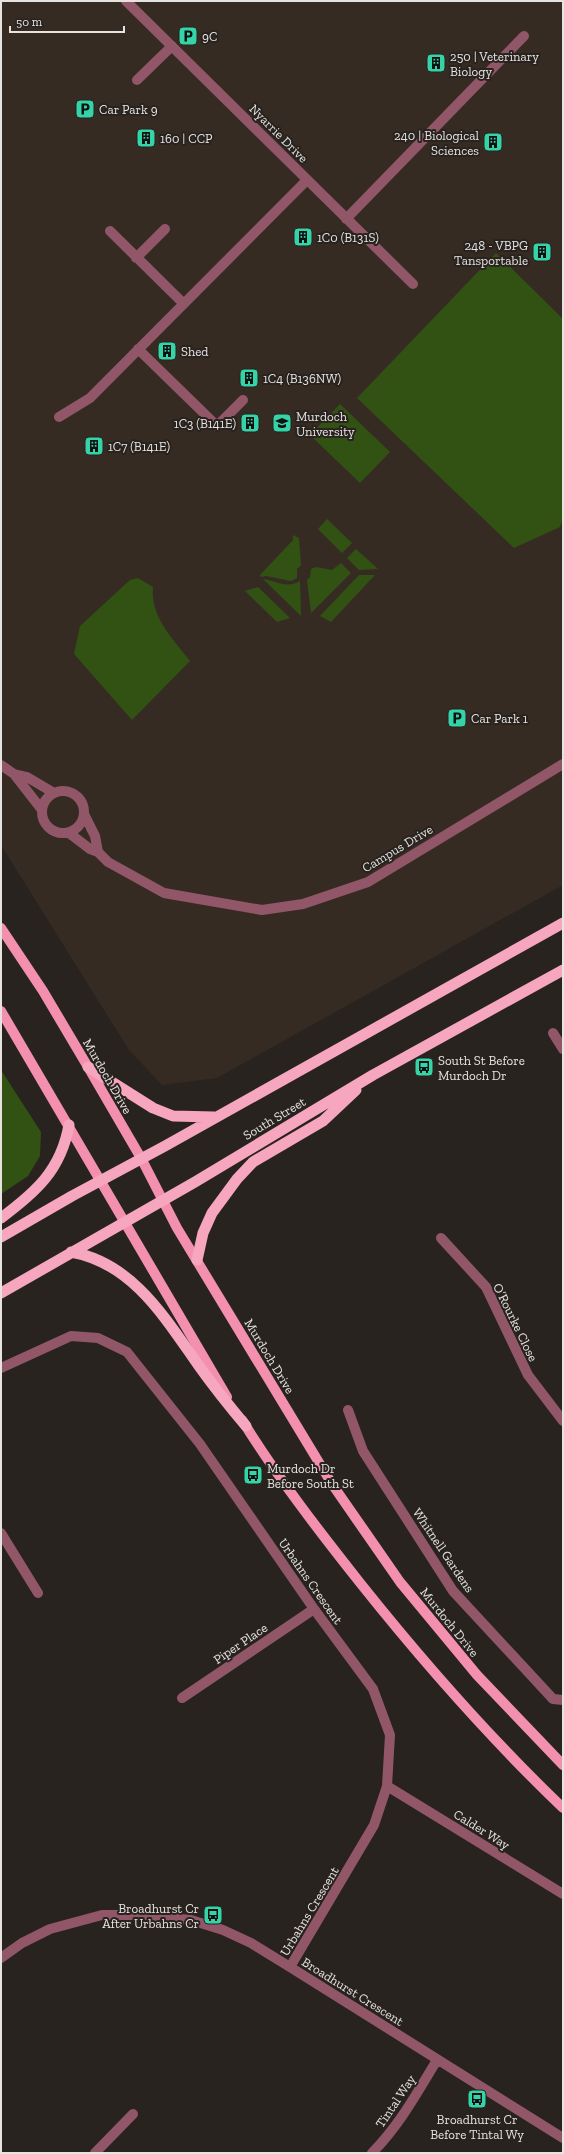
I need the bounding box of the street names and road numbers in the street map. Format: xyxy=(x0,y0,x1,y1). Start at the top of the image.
street label: Nyarrie Drive xyxy=(246,101,311,166)
street label: Campus Drive xyxy=(359,822,435,875)
street label: Murdoch Drive xyxy=(80,1036,135,1117)
street label: South Street xyxy=(240,1094,308,1143)
street label: O’Rourke Close xyxy=(490,1281,541,1364)
street label: Murdoch Drive xyxy=(241,1316,298,1396)
street label: Whitnell Gardens xyxy=(410,1505,477,1596)
street label: Urbahns Crescent xyxy=(275,1536,346,1627)
street label: Murdoch Drive xyxy=(417,1585,482,1660)
street label: Piper Place xyxy=(210,1620,270,1667)
street label: Calder Way xyxy=(451,1806,513,1853)
street label: Urbahns Crescent xyxy=(277,1864,342,1958)
street label: Broadhurst Crescent xyxy=(299,1954,406,2029)
street label: Tintal Way xyxy=(372,2072,419,2131)

